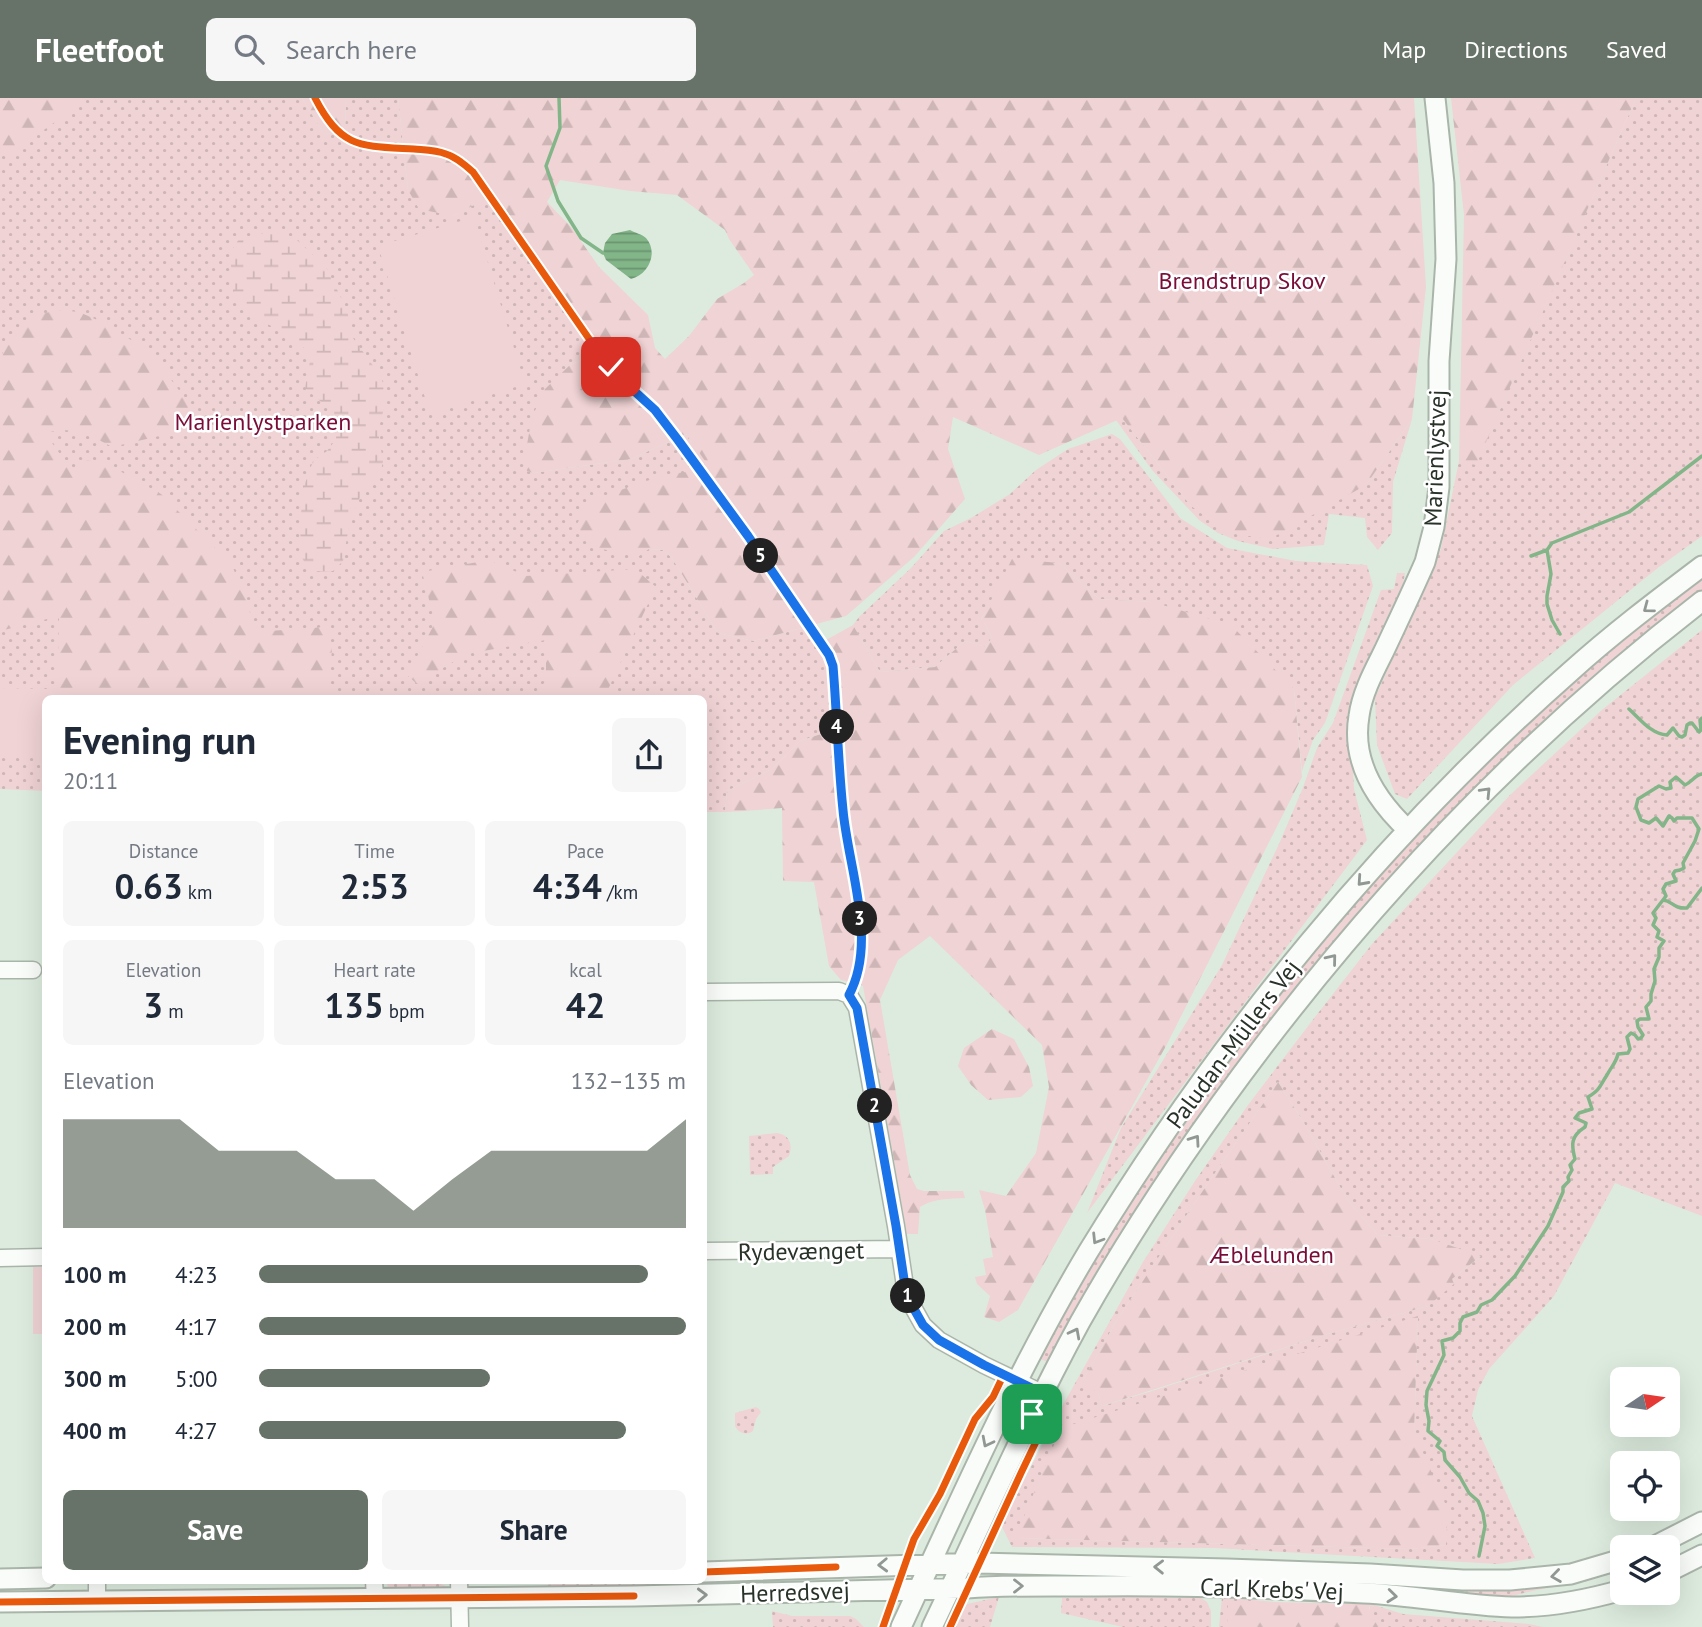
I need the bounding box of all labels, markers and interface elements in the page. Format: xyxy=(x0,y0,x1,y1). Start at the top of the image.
search box xyxy=(206,18,696,81)
text: Fleetfoot xyxy=(35,28,164,71)
icon: search xyxy=(230,30,268,68)
text: Search here xyxy=(286,33,417,66)
text: Map xyxy=(1382,34,1426,65)
text: Directions xyxy=(1464,34,1568,65)
text: Saved xyxy=(1606,34,1667,65)
park label: Brendstrup Skov xyxy=(1158,265,1326,296)
pin xyxy=(581,337,641,397)
icon: check xyxy=(592,348,630,386)
street label: Marienlystvej xyxy=(1417,389,1453,527)
park label: Marienlystparken xyxy=(175,406,351,437)
pin: 5 xyxy=(744,538,778,574)
text: 5 xyxy=(755,543,766,567)
one-way arrow xyxy=(1643,599,1655,612)
pin: 4 xyxy=(820,710,854,744)
text: 4 xyxy=(831,714,842,738)
text: Evening run xyxy=(63,715,256,764)
button: share xyxy=(612,718,686,792)
text: 20:11 xyxy=(63,766,118,795)
one-way arrow xyxy=(1477,787,1490,800)
text: Distance xyxy=(129,839,198,863)
text: Time xyxy=(354,839,395,863)
text: Pace xyxy=(567,839,604,863)
text: 0.63 xyxy=(115,863,183,909)
text: 2:53 xyxy=(340,863,409,909)
text: 4:34 xyxy=(533,863,602,909)
one-way arrow xyxy=(1358,873,1370,886)
text: km xyxy=(183,880,212,904)
text: /km xyxy=(602,880,638,904)
pin: 3 xyxy=(842,902,878,936)
text: 3 xyxy=(854,906,865,930)
street label: Paludan-Müllers Vej xyxy=(1159,953,1307,1135)
one-way arrow xyxy=(1324,955,1336,968)
text: Elevation xyxy=(126,958,201,982)
text: Heart rate xyxy=(333,958,416,982)
text: kcal xyxy=(569,958,602,982)
text: 3 xyxy=(143,982,163,1028)
text: 135 xyxy=(324,982,384,1028)
text: 42 xyxy=(566,982,605,1028)
text: m xyxy=(163,999,184,1023)
text: bpm xyxy=(384,999,425,1023)
text: Elevation xyxy=(63,1066,155,1095)
text: 132–135 m xyxy=(571,1066,686,1095)
pin: 2 xyxy=(858,1088,892,1124)
text: 2 xyxy=(869,1093,880,1117)
one-way arrow xyxy=(1187,1135,1199,1148)
one-way arrow xyxy=(1092,1232,1105,1245)
street label: Rydevænget xyxy=(738,1234,864,1268)
park label: Æblelunden xyxy=(1209,1239,1334,1270)
text: 100 m xyxy=(63,1260,126,1289)
text: 4:23 xyxy=(175,1260,218,1289)
pin: 1 xyxy=(890,1278,926,1314)
text: 1 xyxy=(902,1283,913,1307)
text: 200 m xyxy=(63,1312,126,1341)
text: 4:17 xyxy=(175,1312,218,1341)
one-way arrow xyxy=(1066,1328,1080,1341)
text: 300 m xyxy=(63,1364,126,1393)
text: 5:00 xyxy=(175,1364,218,1393)
north arrow xyxy=(1610,1367,1680,1437)
map controls xyxy=(1610,1367,1680,1605)
pin xyxy=(1002,1384,1062,1444)
icon: arrive xyxy=(1013,1395,1051,1433)
text: 400 m xyxy=(63,1416,126,1445)
text: 4:27 xyxy=(175,1416,218,1445)
one-way arrow xyxy=(981,1435,995,1447)
button: locate xyxy=(1610,1451,1680,1521)
button: Save xyxy=(63,1490,368,1570)
button: Share xyxy=(382,1490,686,1570)
button: layers xyxy=(1610,1535,1680,1605)
one-way arrow xyxy=(878,1558,889,1573)
one-way arrow xyxy=(1153,1559,1163,1575)
one-way arrow xyxy=(1550,1568,1562,1583)
street label: Carl Krebs' Vej xyxy=(1200,1571,1344,1607)
street label: Herredsvej xyxy=(740,1575,850,1609)
one-way arrow xyxy=(1013,1578,1024,1594)
one-way arrow xyxy=(697,1587,708,1602)
one-way arrow xyxy=(1387,1588,1398,1603)

